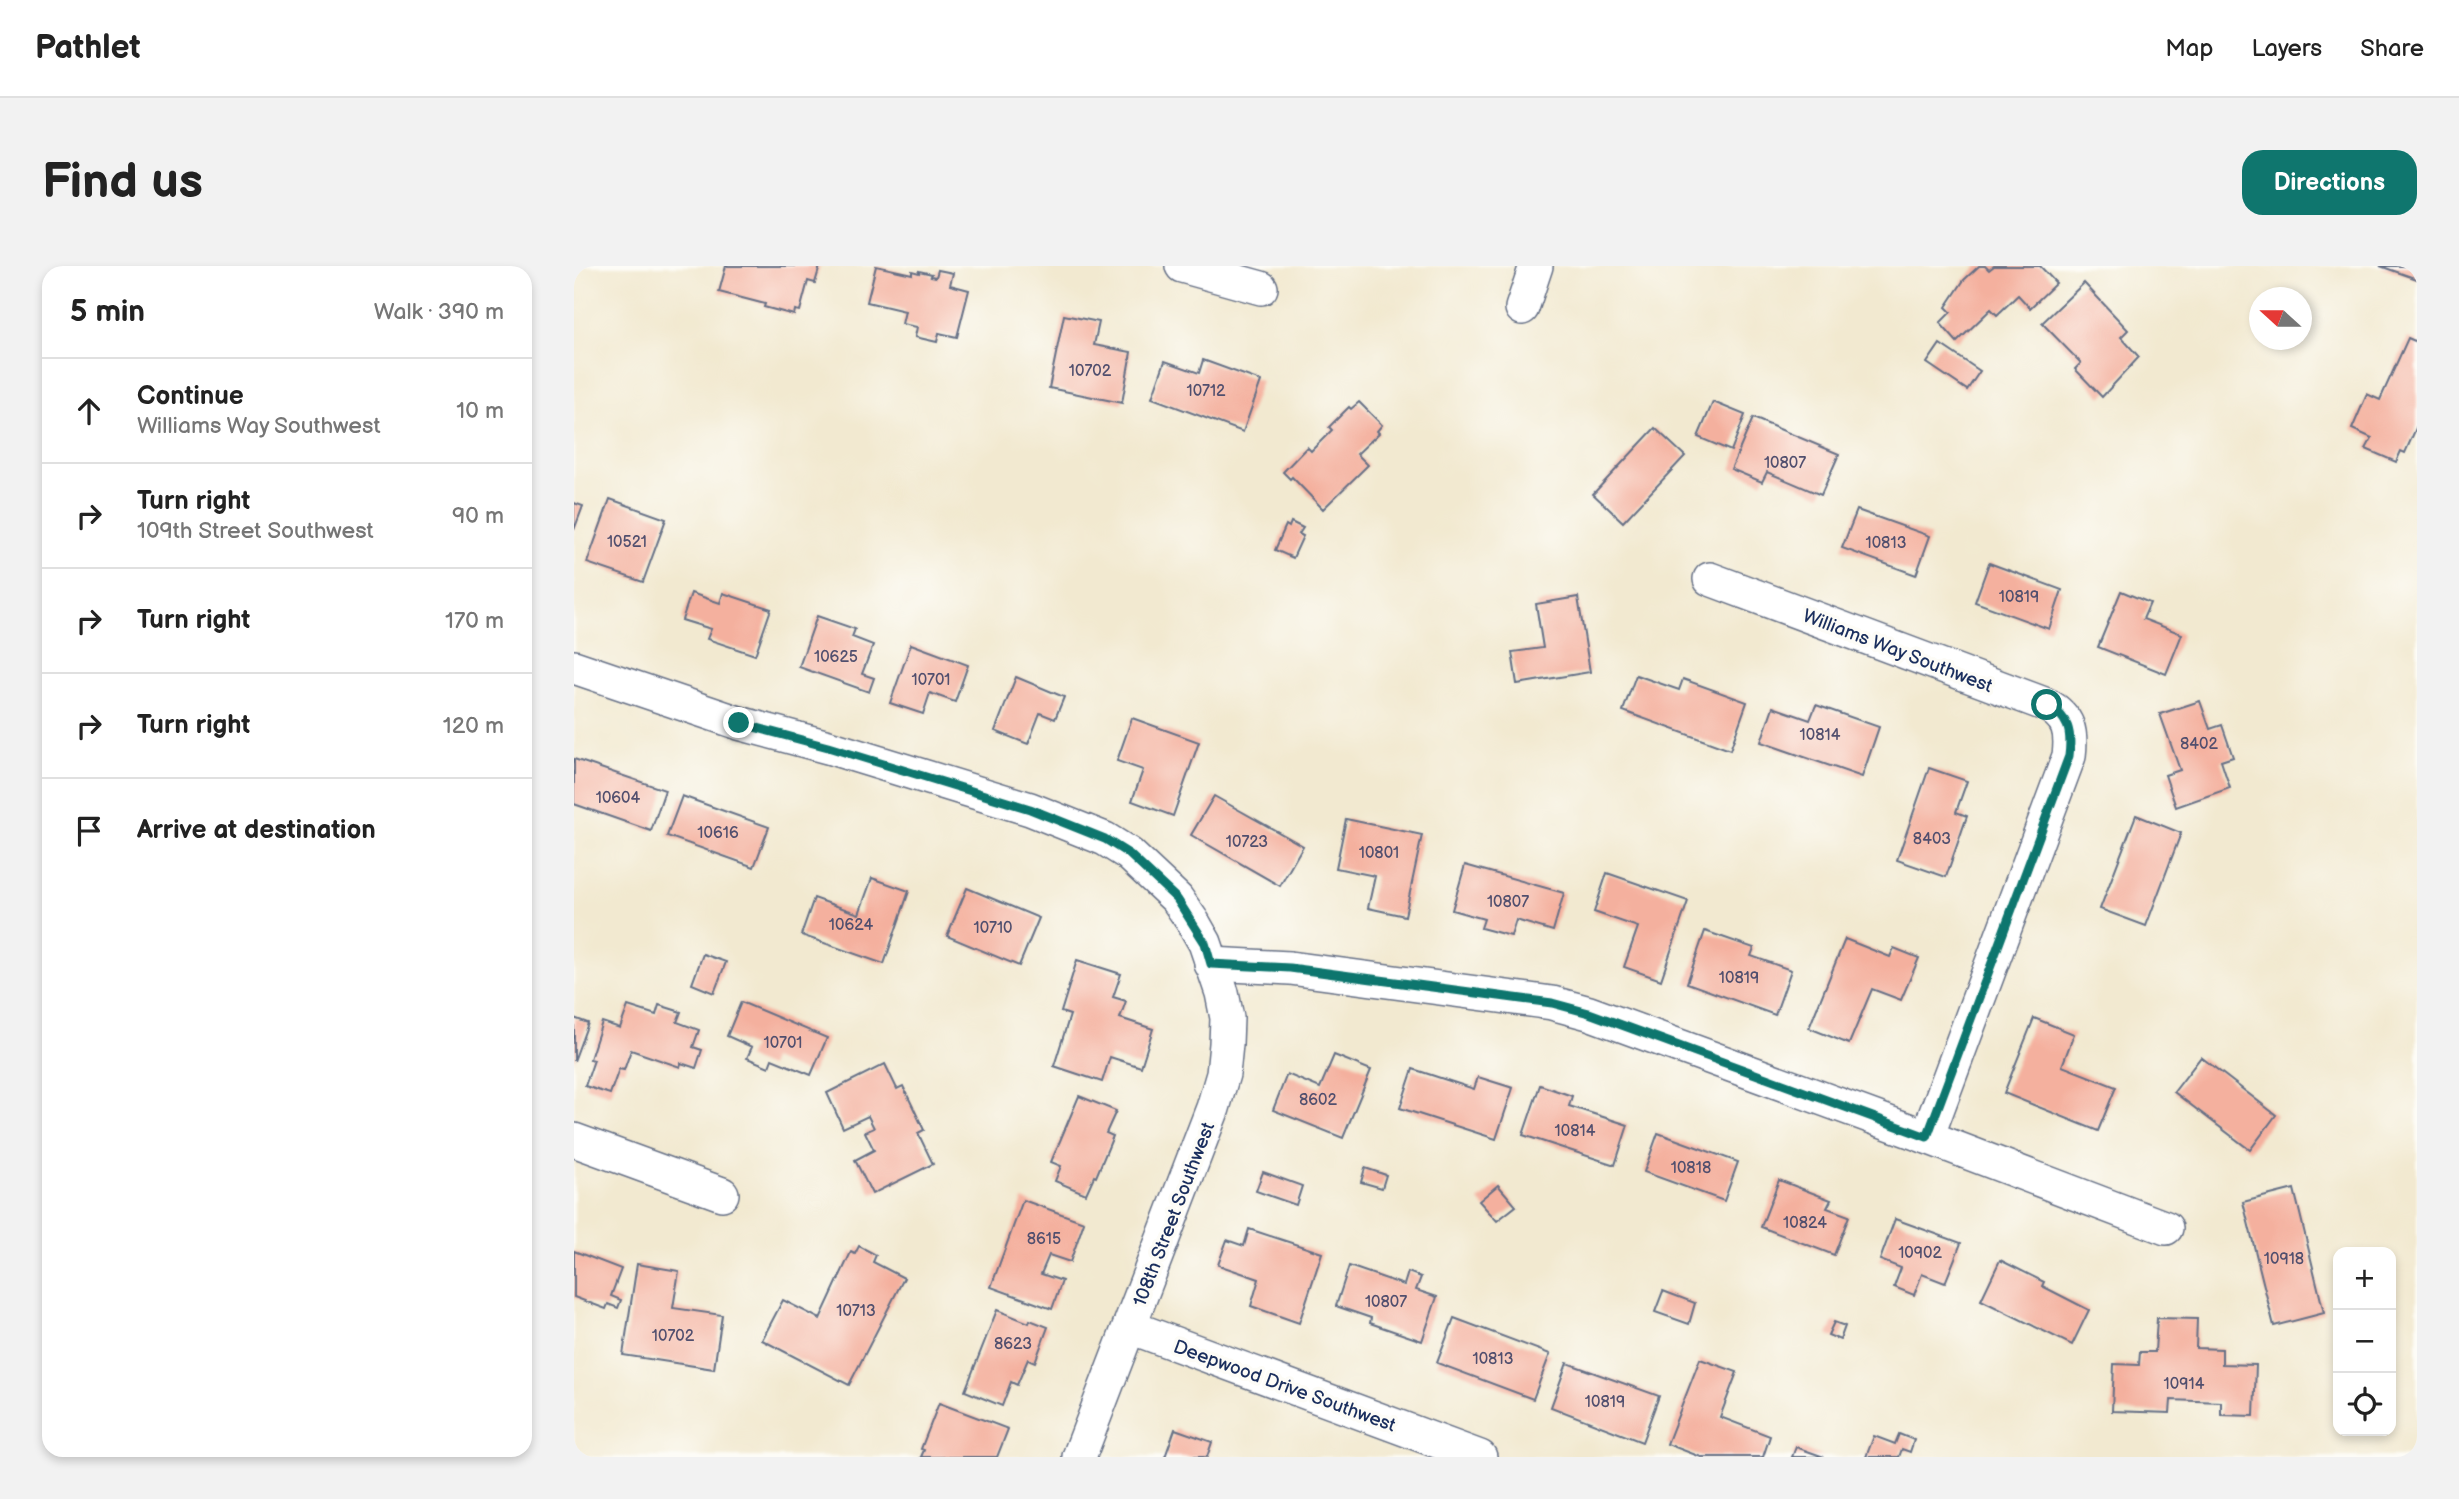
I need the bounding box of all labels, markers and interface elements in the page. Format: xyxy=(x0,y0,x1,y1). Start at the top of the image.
text: Pathlet xyxy=(35,28,140,68)
text: Map xyxy=(2165,34,2213,63)
text: Layers xyxy=(2251,34,2322,63)
text: Share xyxy=(2360,34,2424,63)
button: Directions xyxy=(2242,150,2417,215)
text: Find us xyxy=(42,153,203,212)
north arrow xyxy=(2249,287,2312,350)
text: 5 min xyxy=(70,294,145,330)
text: Walk · 390 m xyxy=(374,298,504,326)
house number: 10702 xyxy=(1069,362,1112,381)
text: Continue xyxy=(137,381,244,412)
house number: 10712 xyxy=(1186,382,1226,401)
icon: ahead xyxy=(70,392,108,430)
text: 10 m xyxy=(456,397,504,425)
text: Williams Way Southwest xyxy=(137,412,380,440)
house number: 10807 xyxy=(1764,454,1806,473)
text: Turn right xyxy=(137,486,250,517)
icon: right xyxy=(70,497,108,535)
text: 90 m xyxy=(452,502,504,530)
text: 109th Street Southwest xyxy=(137,517,374,545)
house number: 10521 xyxy=(607,533,647,552)
house number: 10813 xyxy=(1866,534,1907,553)
house number: 10819 xyxy=(1999,588,2039,607)
icon: right xyxy=(70,602,108,640)
text: Turn right xyxy=(137,605,250,636)
street label: Williams Way Southwest xyxy=(1799,605,1996,698)
text: 170 m xyxy=(445,607,504,635)
house number: 10625 xyxy=(814,648,858,667)
house number: 10701 xyxy=(911,671,951,690)
route start xyxy=(2031,689,2062,720)
icon: right xyxy=(70,707,108,745)
route end xyxy=(723,707,754,738)
text: Turn right xyxy=(137,710,250,741)
text: 120 m xyxy=(443,712,504,740)
house number: 10814 xyxy=(1800,726,1841,745)
house number: 8402 xyxy=(2180,735,2219,754)
house number: 10604 xyxy=(596,789,641,808)
icon: arrive xyxy=(70,812,108,850)
text: Arrive at destination xyxy=(137,815,376,846)
house number: 10616 xyxy=(697,824,739,843)
house number: 8403 xyxy=(1913,830,1951,849)
house number: 10723 xyxy=(1226,833,1268,852)
house number: 10801 xyxy=(1359,844,1399,863)
house number: 10807 xyxy=(1487,893,1529,912)
house number: 10624 xyxy=(829,916,873,935)
house number: 10710 xyxy=(973,919,1013,938)
house number: 10819 xyxy=(1719,969,1759,988)
house number: 10701 xyxy=(763,1034,803,1053)
house number: 8602 xyxy=(1299,1091,1338,1110)
street label: 108th Street Southwest xyxy=(1129,1119,1220,1310)
house number: 10814 xyxy=(1555,1122,1596,1141)
house number: 10818 xyxy=(1671,1159,1711,1178)
house number: 10824 xyxy=(1783,1214,1827,1233)
house number: 8615 xyxy=(1027,1230,1061,1249)
house number: 10902 xyxy=(1898,1244,1942,1263)
map controls xyxy=(2333,1247,2396,1436)
button: + xyxy=(2333,1247,2396,1310)
house number: 10918 xyxy=(2264,1250,2304,1269)
house number: 10807 xyxy=(1365,1293,1407,1312)
house number: 10713 xyxy=(836,1302,876,1321)
button: − xyxy=(2333,1310,2396,1373)
house number: 10702 xyxy=(652,1327,695,1346)
house number: 8623 xyxy=(994,1335,1032,1354)
street label: Deepwood Drive Southwest xyxy=(1170,1335,1399,1437)
house number: 10813 xyxy=(1473,1350,1514,1369)
button: locate xyxy=(2333,1373,2396,1436)
house number: 10914 xyxy=(2164,1375,2205,1394)
house number: 10819 xyxy=(1585,1393,1625,1412)

